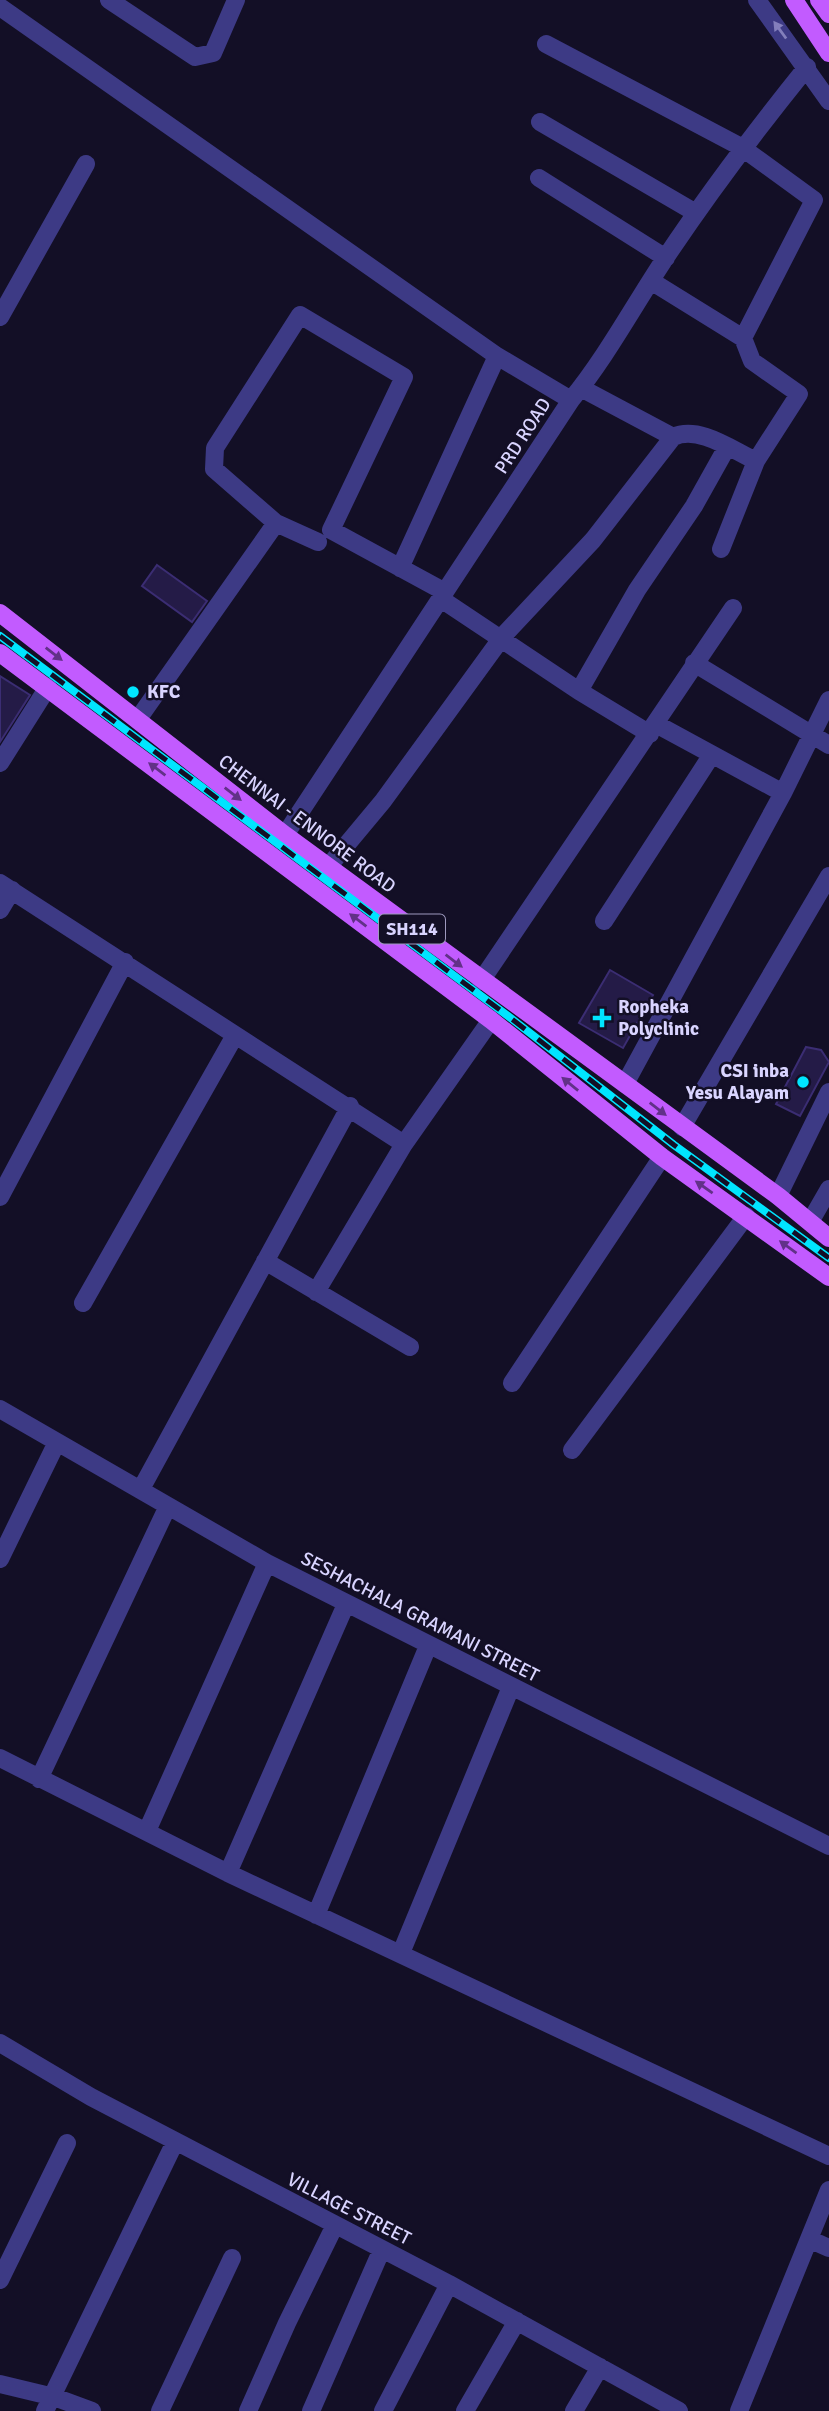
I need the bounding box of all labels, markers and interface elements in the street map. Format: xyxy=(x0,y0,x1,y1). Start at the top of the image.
one-way arrow xyxy=(773,21,787,39)
street label: PRD ROAD xyxy=(490,393,556,479)
one-way arrow xyxy=(45,647,63,661)
place label: KFC xyxy=(147,680,181,704)
marker: KFC xyxy=(125,684,141,700)
street label: CHENNAI - ENNORE ROAD xyxy=(214,749,400,899)
one-way arrow xyxy=(147,762,166,776)
one-way arrow xyxy=(224,787,242,802)
one-way arrow xyxy=(349,914,367,928)
road number: SH114 xyxy=(379,914,445,944)
one-way arrow xyxy=(445,953,463,967)
place label: Ropheka Polyclinic xyxy=(618,995,699,1041)
marker: Ropheka Polyclinic xyxy=(592,1008,612,1028)
place label: CSI inba Yesu Alayam xyxy=(685,1059,789,1105)
marker: CSI inba Yesu Alayam xyxy=(795,1074,811,1090)
one-way arrow xyxy=(562,1076,580,1091)
one-way arrow xyxy=(649,1101,667,1115)
one-way arrow xyxy=(695,1180,713,1194)
one-way arrow xyxy=(779,1240,797,1254)
street label: SESHACHALA GRAMANI STREET xyxy=(297,1546,544,1688)
street label: VILLAGE STREET xyxy=(283,2167,416,2251)

